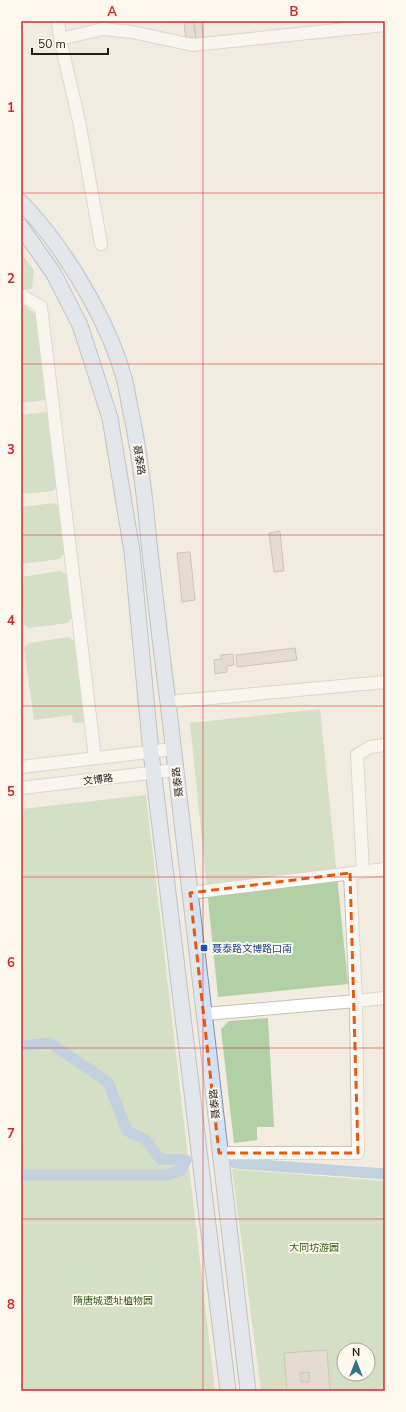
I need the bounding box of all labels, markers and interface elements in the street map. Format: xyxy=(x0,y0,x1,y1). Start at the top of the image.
text: A xyxy=(107,3,117,21)
text: B xyxy=(290,3,299,21)
scale bar xyxy=(32,30,108,56)
text: 50 m xyxy=(38,36,66,52)
text: 1 xyxy=(7,99,15,117)
text: 2 xyxy=(7,270,15,288)
text: 3 xyxy=(7,441,15,459)
street label: 聂泰路 xyxy=(130,444,148,476)
text: 4 xyxy=(7,612,15,630)
street label: 聂泰路 xyxy=(169,766,187,798)
street label: 文博路 xyxy=(82,771,114,789)
text: 5 xyxy=(7,783,15,801)
place label: 聂泰路文博路口南 xyxy=(212,942,292,956)
marker: 聂泰路文博路口南 xyxy=(199,943,209,953)
text: 6 xyxy=(7,954,15,972)
street label: 聂泰路 xyxy=(206,1088,224,1120)
text: 7 xyxy=(7,1125,15,1143)
park label: 大同坊游园 xyxy=(289,1241,339,1255)
park label: 隋唐城遗址植物园 xyxy=(73,1294,153,1308)
text: 8 xyxy=(7,1296,15,1314)
north arrow xyxy=(336,1342,376,1382)
text: N xyxy=(352,1345,360,1360)

